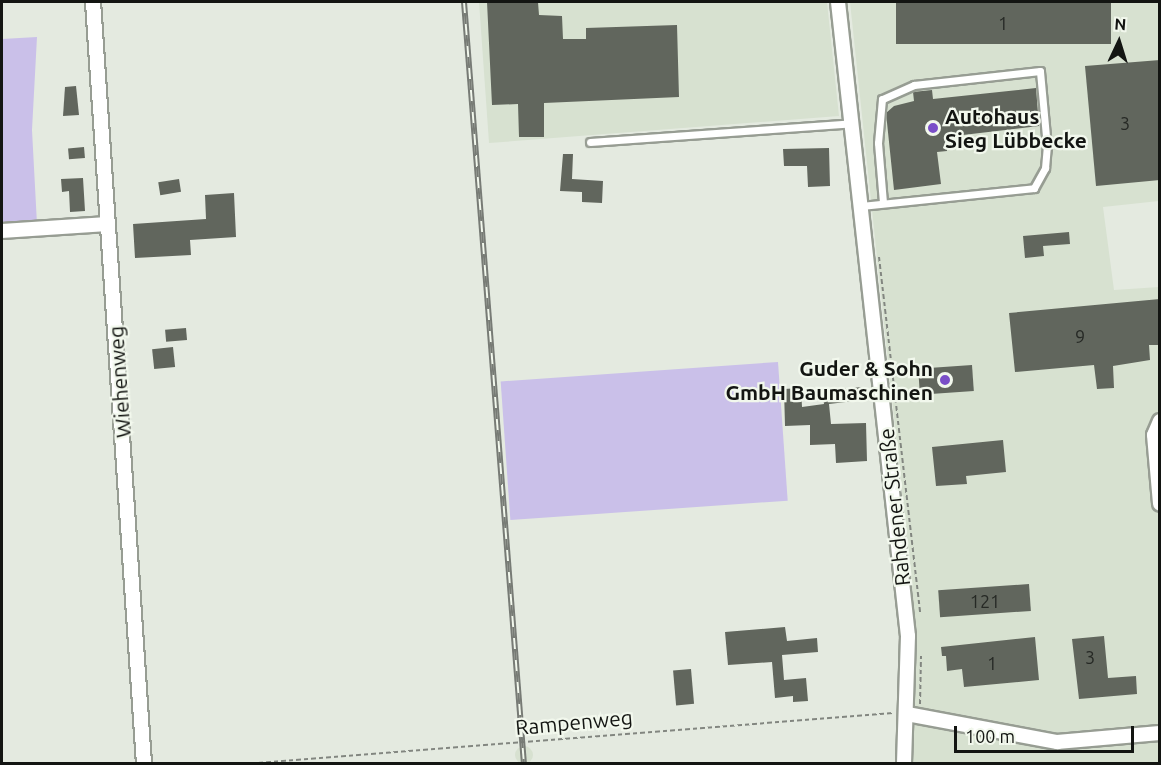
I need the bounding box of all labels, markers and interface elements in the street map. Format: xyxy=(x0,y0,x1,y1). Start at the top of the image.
house number: 1 xyxy=(998,12,1008,34)
north arrow xyxy=(1089,12,1149,72)
text: N xyxy=(1114,15,1127,33)
place label: Autohaus Sieg Lübbecke xyxy=(945,103,1087,153)
house number: 3 xyxy=(1120,112,1130,134)
marker: Autohaus Sieg Lübbecke xyxy=(926,121,940,135)
street label: Wiehenweg xyxy=(103,325,135,439)
house number: 9 xyxy=(1075,325,1085,347)
place label: Guder & Sohn GmbH Baumaschinen xyxy=(725,355,933,405)
marker: Guder & Sohn GmbH Baumaschinen xyxy=(938,373,952,387)
street label: Rahdener Straße xyxy=(873,427,915,587)
house number: 121 xyxy=(970,590,1000,612)
house number: 3 xyxy=(1085,646,1095,668)
house number: 1 xyxy=(987,652,997,674)
street label: Rampenweg xyxy=(514,704,634,740)
scale bar xyxy=(957,714,1137,752)
text: 100 m xyxy=(965,726,1015,746)

